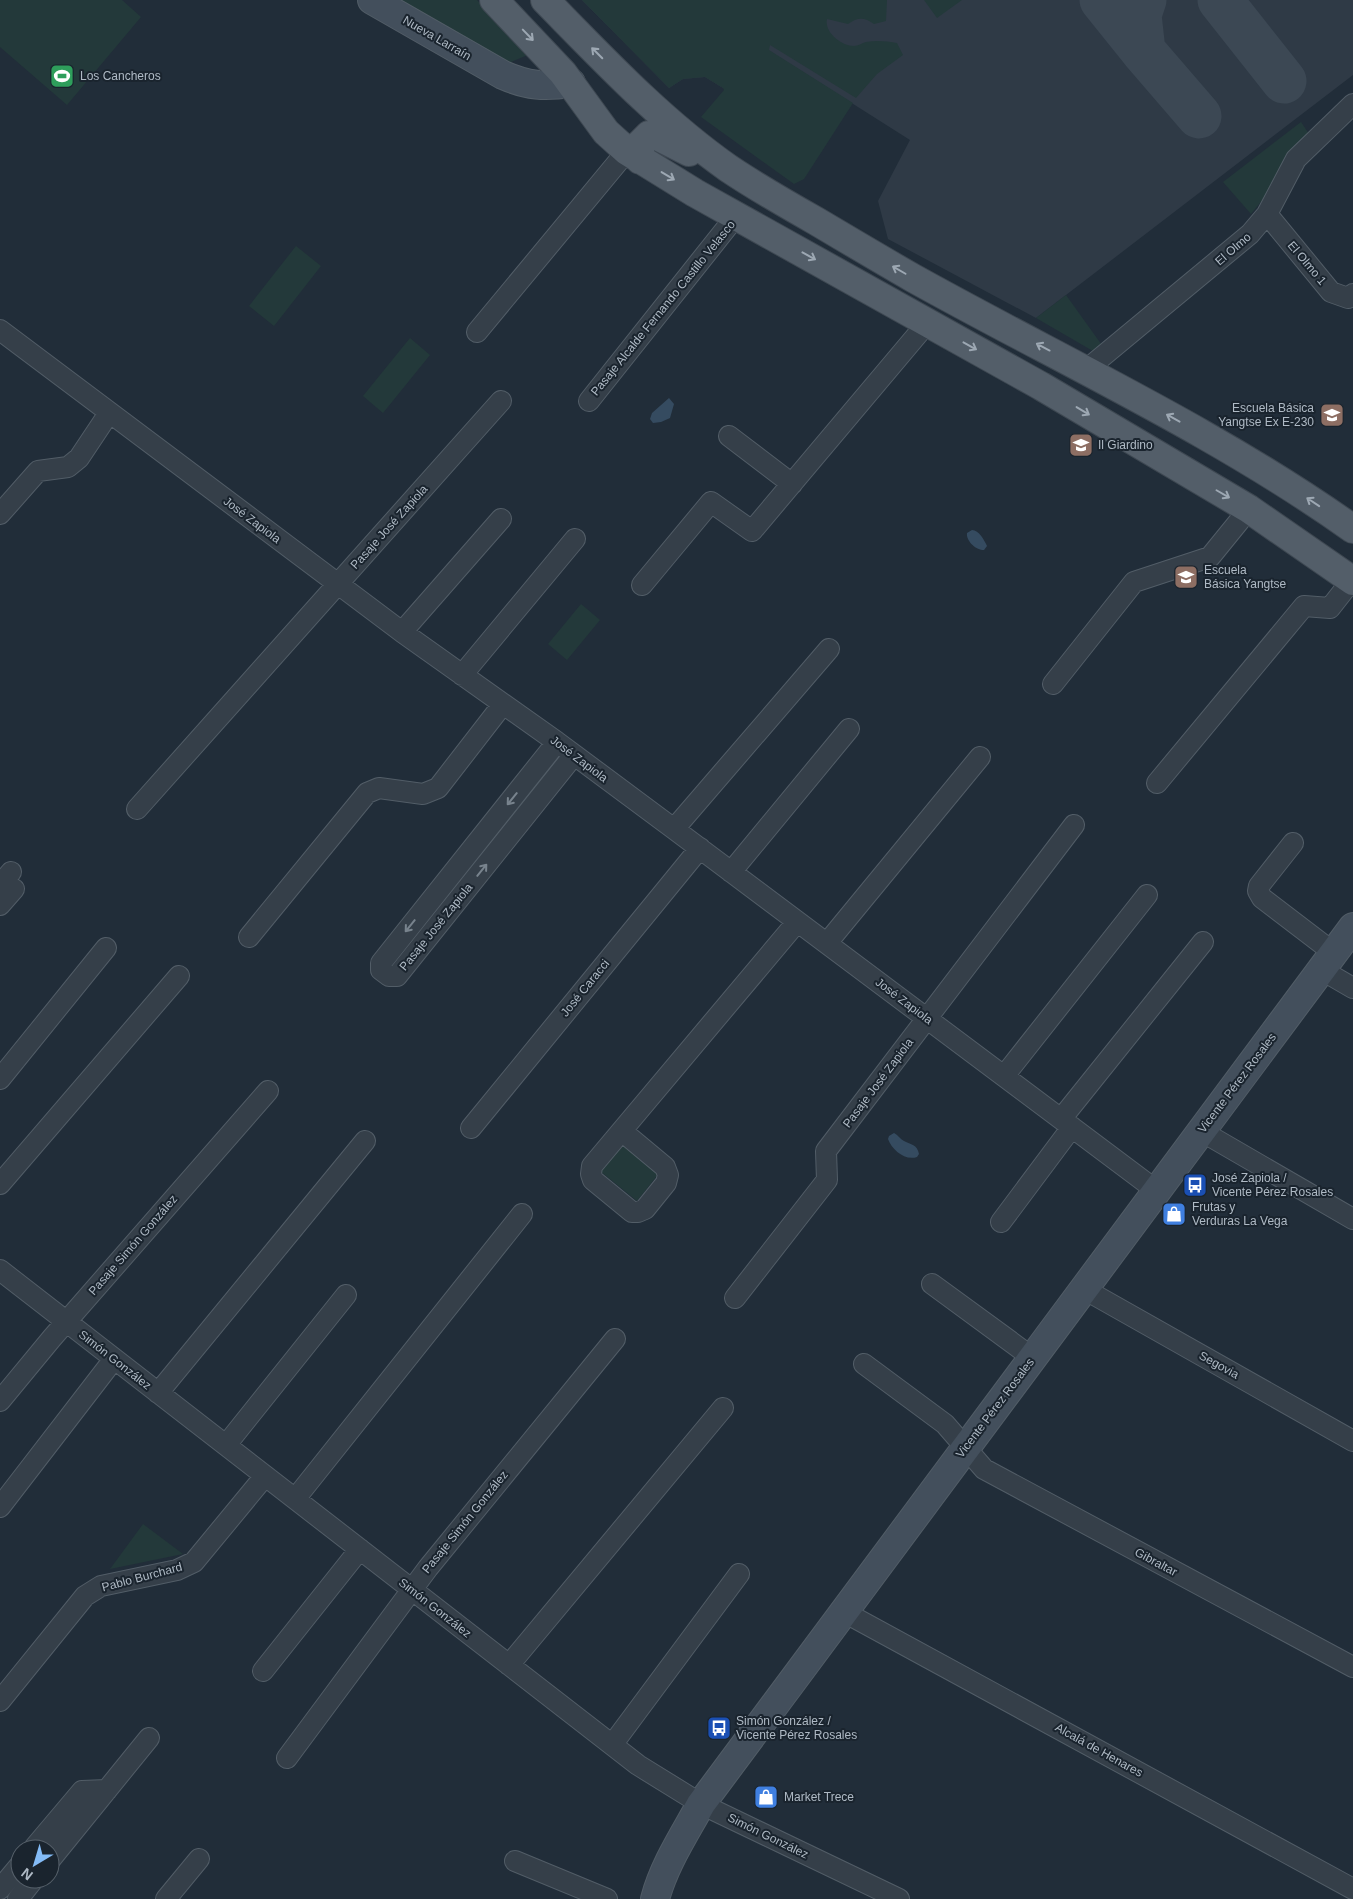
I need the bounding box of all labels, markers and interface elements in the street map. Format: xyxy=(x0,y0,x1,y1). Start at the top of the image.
street label: Nueva Larraín xyxy=(401,13,473,63)
one-way arrow xyxy=(522,29,534,41)
one-way arrow xyxy=(591,47,603,59)
sports icon: Los Cancheros xyxy=(49,63,75,89)
place label: Los Cancheros xyxy=(80,69,161,83)
one-way arrow xyxy=(660,172,674,182)
street label: Pasaje Alcalde Fernando Castillo Velasco xyxy=(588,217,738,398)
street label: El Olmo xyxy=(1212,230,1254,268)
street label: El Olmo 1 xyxy=(1285,238,1330,288)
one-way arrow xyxy=(801,252,816,261)
one-way arrow xyxy=(892,265,907,275)
one-way arrow xyxy=(963,341,978,351)
one-way arrow xyxy=(1035,342,1050,352)
place label: Escuela Básica Yangtse Ex E-230 xyxy=(1218,401,1314,429)
school or university icon: Escuela Básica Yangtse Ex E-230 xyxy=(1319,402,1345,428)
one-way arrow xyxy=(1075,407,1089,417)
one-way arrow xyxy=(1166,413,1181,423)
school or university icon: Il Giardino xyxy=(1068,432,1094,458)
place label: Il Giardino xyxy=(1098,438,1153,452)
street label: Pasaje José Zapiola xyxy=(348,482,431,572)
one-way arrow xyxy=(1215,489,1230,499)
street label: José Zapiola xyxy=(221,494,284,546)
one-way arrow xyxy=(1306,497,1320,507)
place label: Escuela Básica Yangtse xyxy=(1204,563,1287,591)
school or university icon: Escuela Básica Yangtse xyxy=(1173,564,1199,590)
street label: José Zapiola xyxy=(548,733,611,785)
one-way arrow xyxy=(507,792,518,805)
one-way arrow xyxy=(477,864,488,877)
street label: Pasaje José Zapiola xyxy=(397,880,476,973)
one-way arrow xyxy=(405,919,416,932)
street label: José Caracci xyxy=(558,957,612,1019)
street label: José Zapiola xyxy=(873,975,936,1027)
street label: Vicente Pérez Rosales xyxy=(1195,1030,1279,1136)
street label: Pasaje José Zapiola xyxy=(840,1035,916,1130)
place label: José Zapiola / Vicente Pérez Rosales xyxy=(1212,1171,1333,1199)
bus stop icon: José Zapiola / Vicente Pérez Rosales xyxy=(1182,1172,1208,1198)
street label: Pasaje Simón González xyxy=(86,1192,180,1298)
place label: Frutas y Verduras La Vega xyxy=(1192,1200,1288,1228)
shop icon: Frutas y Verduras La Vega xyxy=(1161,1201,1187,1227)
street label: Simón González xyxy=(76,1327,154,1393)
street label: Segovia xyxy=(1197,1348,1242,1382)
street label: Vicente Pérez Rosales xyxy=(953,1355,1037,1461)
street label: Pasaje Simón González xyxy=(419,1468,511,1576)
street label: Gibraltar xyxy=(1132,1545,1180,1579)
street label: Pablo Burchard xyxy=(100,1560,184,1594)
street label: Simón González xyxy=(396,1575,474,1641)
place label: Simón González / Vicente Pérez Rosales xyxy=(736,1714,857,1742)
bus stop icon: Simón González / Vicente Pérez Rosales xyxy=(706,1715,732,1741)
street label: Alcalá de Henares xyxy=(1053,1720,1145,1780)
shop icon: Market Trece xyxy=(753,1784,779,1810)
place label: Market Trece xyxy=(784,1790,854,1804)
street label: Simón González xyxy=(725,1810,811,1862)
north arrow xyxy=(10,1839,60,1889)
text: N xyxy=(18,1865,36,1884)

